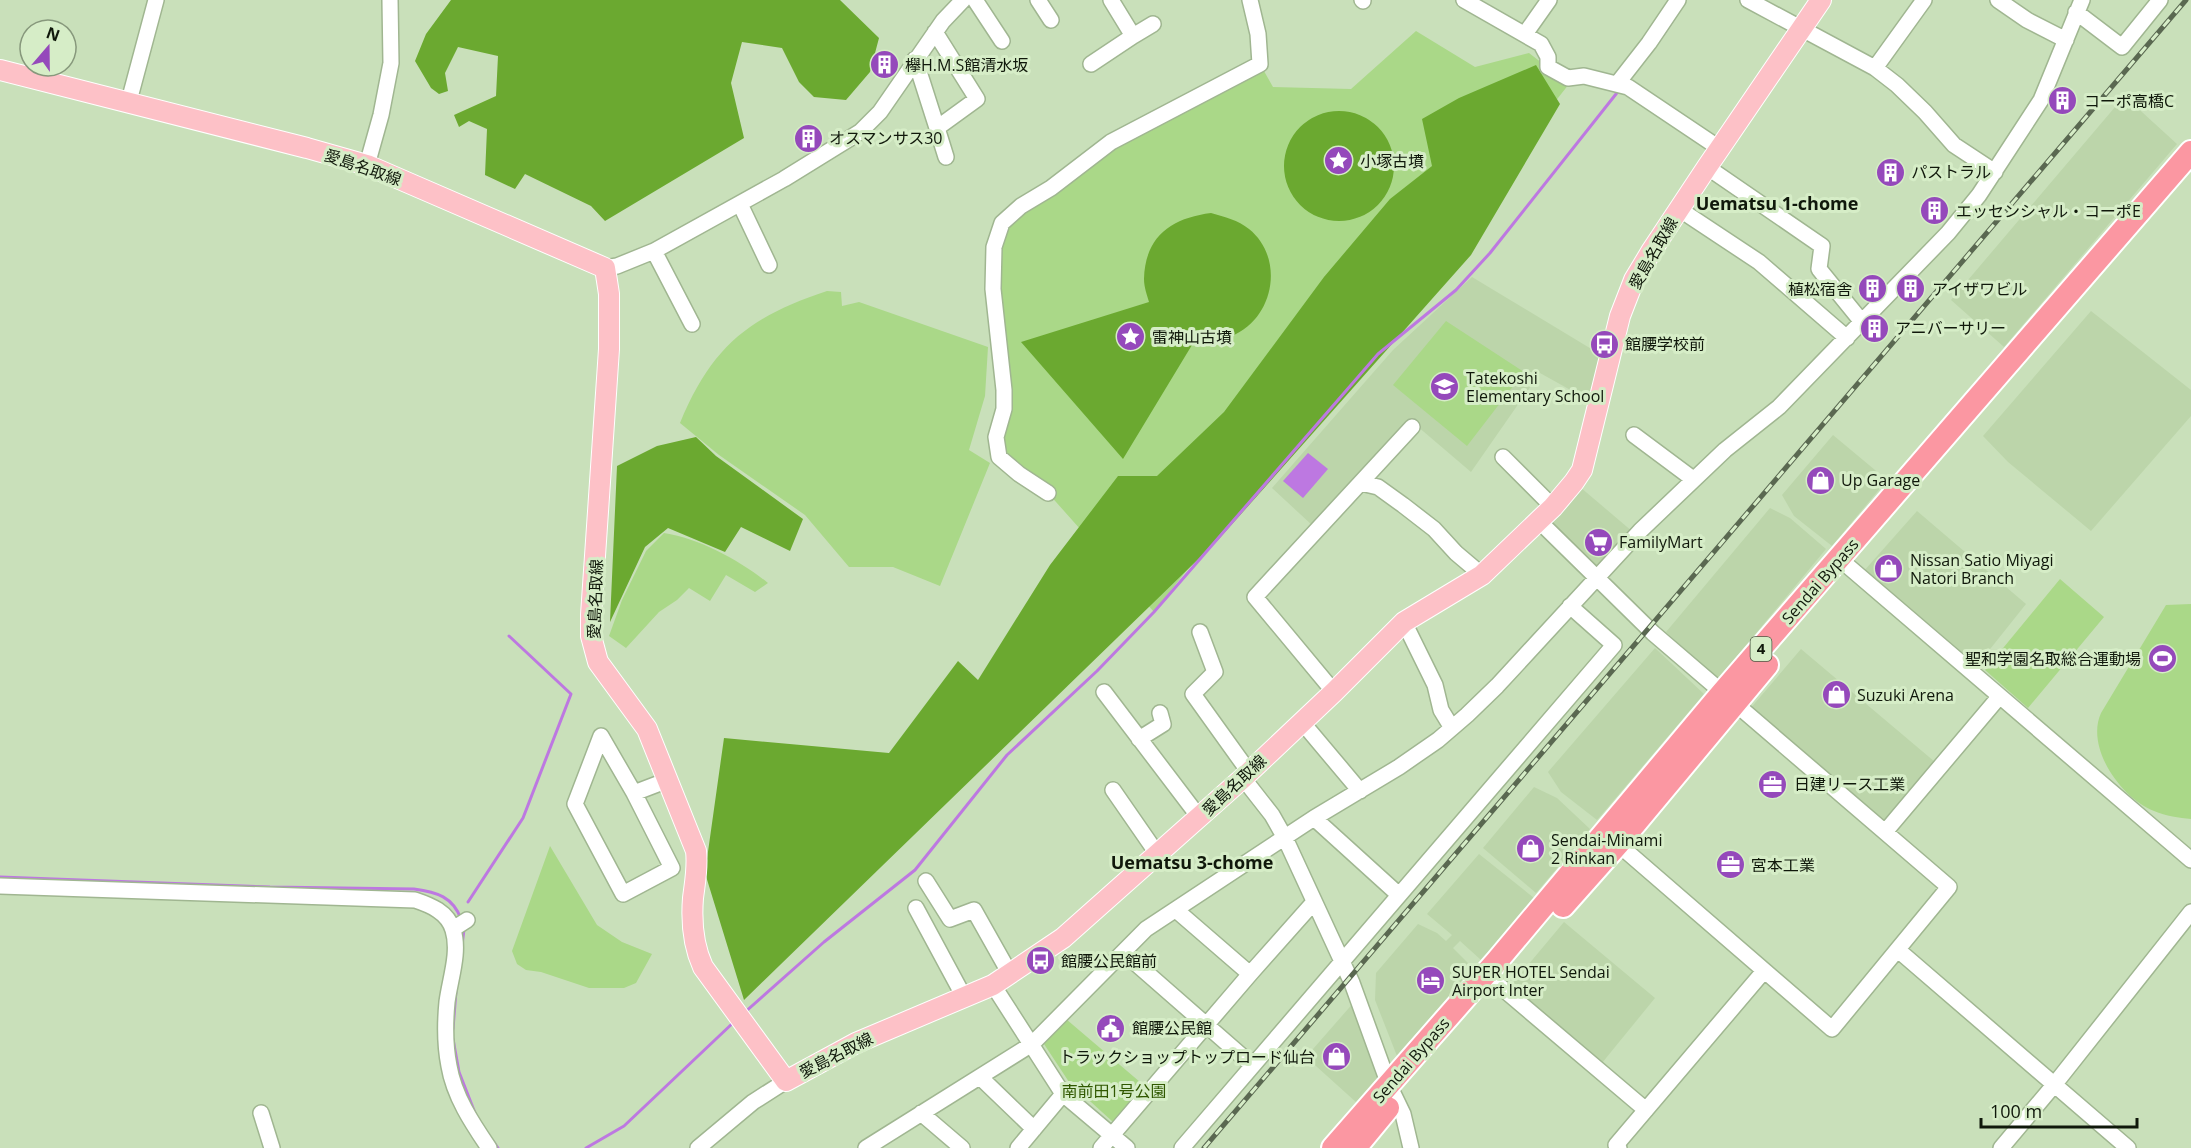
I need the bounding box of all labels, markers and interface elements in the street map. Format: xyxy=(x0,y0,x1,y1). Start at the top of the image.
north arrow xyxy=(18,18,78,78)
text: N xyxy=(43,21,63,46)
building icon: 欅H.M.S館清水坂 xyxy=(868,49,900,81)
place label: 欅H.M.S館清水坂 xyxy=(905,54,1028,76)
building icon: コーポ高橋C xyxy=(2047,85,2079,117)
place label: コーポ高橋C xyxy=(2084,90,2174,112)
building icon: オスマンサス30 xyxy=(792,122,824,154)
place label: オスマンサス30 xyxy=(829,127,943,149)
street label: 愛島名取線 xyxy=(322,144,404,190)
place icon: 小塚古墳 xyxy=(1323,145,1355,177)
place label: 小塚古墳 xyxy=(1360,150,1424,172)
building icon: パストラル xyxy=(1874,156,1906,188)
place label: パストラル xyxy=(1911,161,1991,183)
district label: Uematsu 1-chome xyxy=(1696,191,1858,215)
building icon: エッセンシャル・コーポE xyxy=(1919,195,1951,227)
place label: エッセンシャル・コーポE xyxy=(1956,200,2141,222)
street label: 愛島名取線 xyxy=(1623,213,1683,293)
building icon: 植松宿舎 xyxy=(1857,273,1889,305)
building icon: アイザワビル xyxy=(1895,273,1927,305)
place label: 植松宿舎 xyxy=(1788,278,1852,300)
place label: アイザワビル xyxy=(1932,278,2027,300)
building icon: アニバーサリー xyxy=(1858,312,1890,344)
place label: アニバーサリー xyxy=(1895,317,2006,339)
place icon: 雷神山古墳 xyxy=(1115,321,1147,353)
place label: 雷神山古墳 xyxy=(1152,326,1232,348)
bus stop icon: 館腰学校前 xyxy=(1588,328,1620,360)
place label: 館腰学校前 xyxy=(1625,333,1705,355)
place label: Tatekoshi Elementary School xyxy=(1466,367,1604,407)
school or university icon: Tatekoshi Elementary School xyxy=(1429,371,1461,403)
shop icon: Up Garage xyxy=(1804,464,1836,496)
place label: Up Garage xyxy=(1841,469,1920,491)
supermarket icon: FamilyMart xyxy=(1582,526,1614,558)
place label: FamilyMart xyxy=(1619,531,1703,553)
street label: Sendai Bypass xyxy=(1777,534,1863,628)
place label: Nissan Satio Miyagi Natori Branch xyxy=(1910,549,2053,589)
shop icon: Nissan Satio Miyagi Natori Branch xyxy=(1873,553,1905,585)
street label: 愛島名取線 xyxy=(583,559,607,639)
road number: 4 xyxy=(1750,637,1772,661)
sports icon: 聖和学園名取総合運動場 xyxy=(2146,643,2178,675)
place label: 聖和学園名取総合運動場 xyxy=(1965,648,2141,670)
shop icon: Suzuki Arena xyxy=(1820,679,1852,711)
place label: Suzuki Arena xyxy=(1857,684,1954,706)
street label: 愛島名取線 xyxy=(1197,750,1271,820)
office icon: 日建リース工業 xyxy=(1757,768,1789,800)
place label: 日建リース工業 xyxy=(1794,773,1905,795)
place label: Sendai-Minami 2 Rinkan xyxy=(1551,829,1662,869)
shop icon: Sendai-Minami 2 Rinkan xyxy=(1514,833,1546,865)
office icon: 宮本工業 xyxy=(1714,849,1746,881)
district label: Uematsu 3-chome xyxy=(1111,850,1273,874)
place label: 宮本工業 xyxy=(1751,854,1815,876)
bus stop icon: 館腰公民館前 xyxy=(1024,945,1056,977)
place label: 館腰公民館前 xyxy=(1061,950,1157,972)
place label: SUPER HOTEL Sendai Airport Inter xyxy=(1452,961,1610,1001)
hotel icon: SUPER HOTEL Sendai Airport Inter xyxy=(1415,965,1447,997)
public building icon: 館腰公民館 xyxy=(1095,1012,1127,1044)
street label: Sendai Bypass xyxy=(1368,1013,1454,1107)
place label: 館腰公民館 xyxy=(1132,1017,1212,1039)
street label: 愛島名取線 xyxy=(795,1027,877,1083)
shop icon: トラックショップトップロード仙台 xyxy=(1320,1041,1352,1073)
place label: トラックショップトップロード仙台 xyxy=(1059,1046,1315,1068)
park label: 南前田1号公園 xyxy=(1061,1080,1167,1102)
scale bar xyxy=(1981,1091,2137,1129)
text: 100 m xyxy=(1990,1099,2042,1123)

